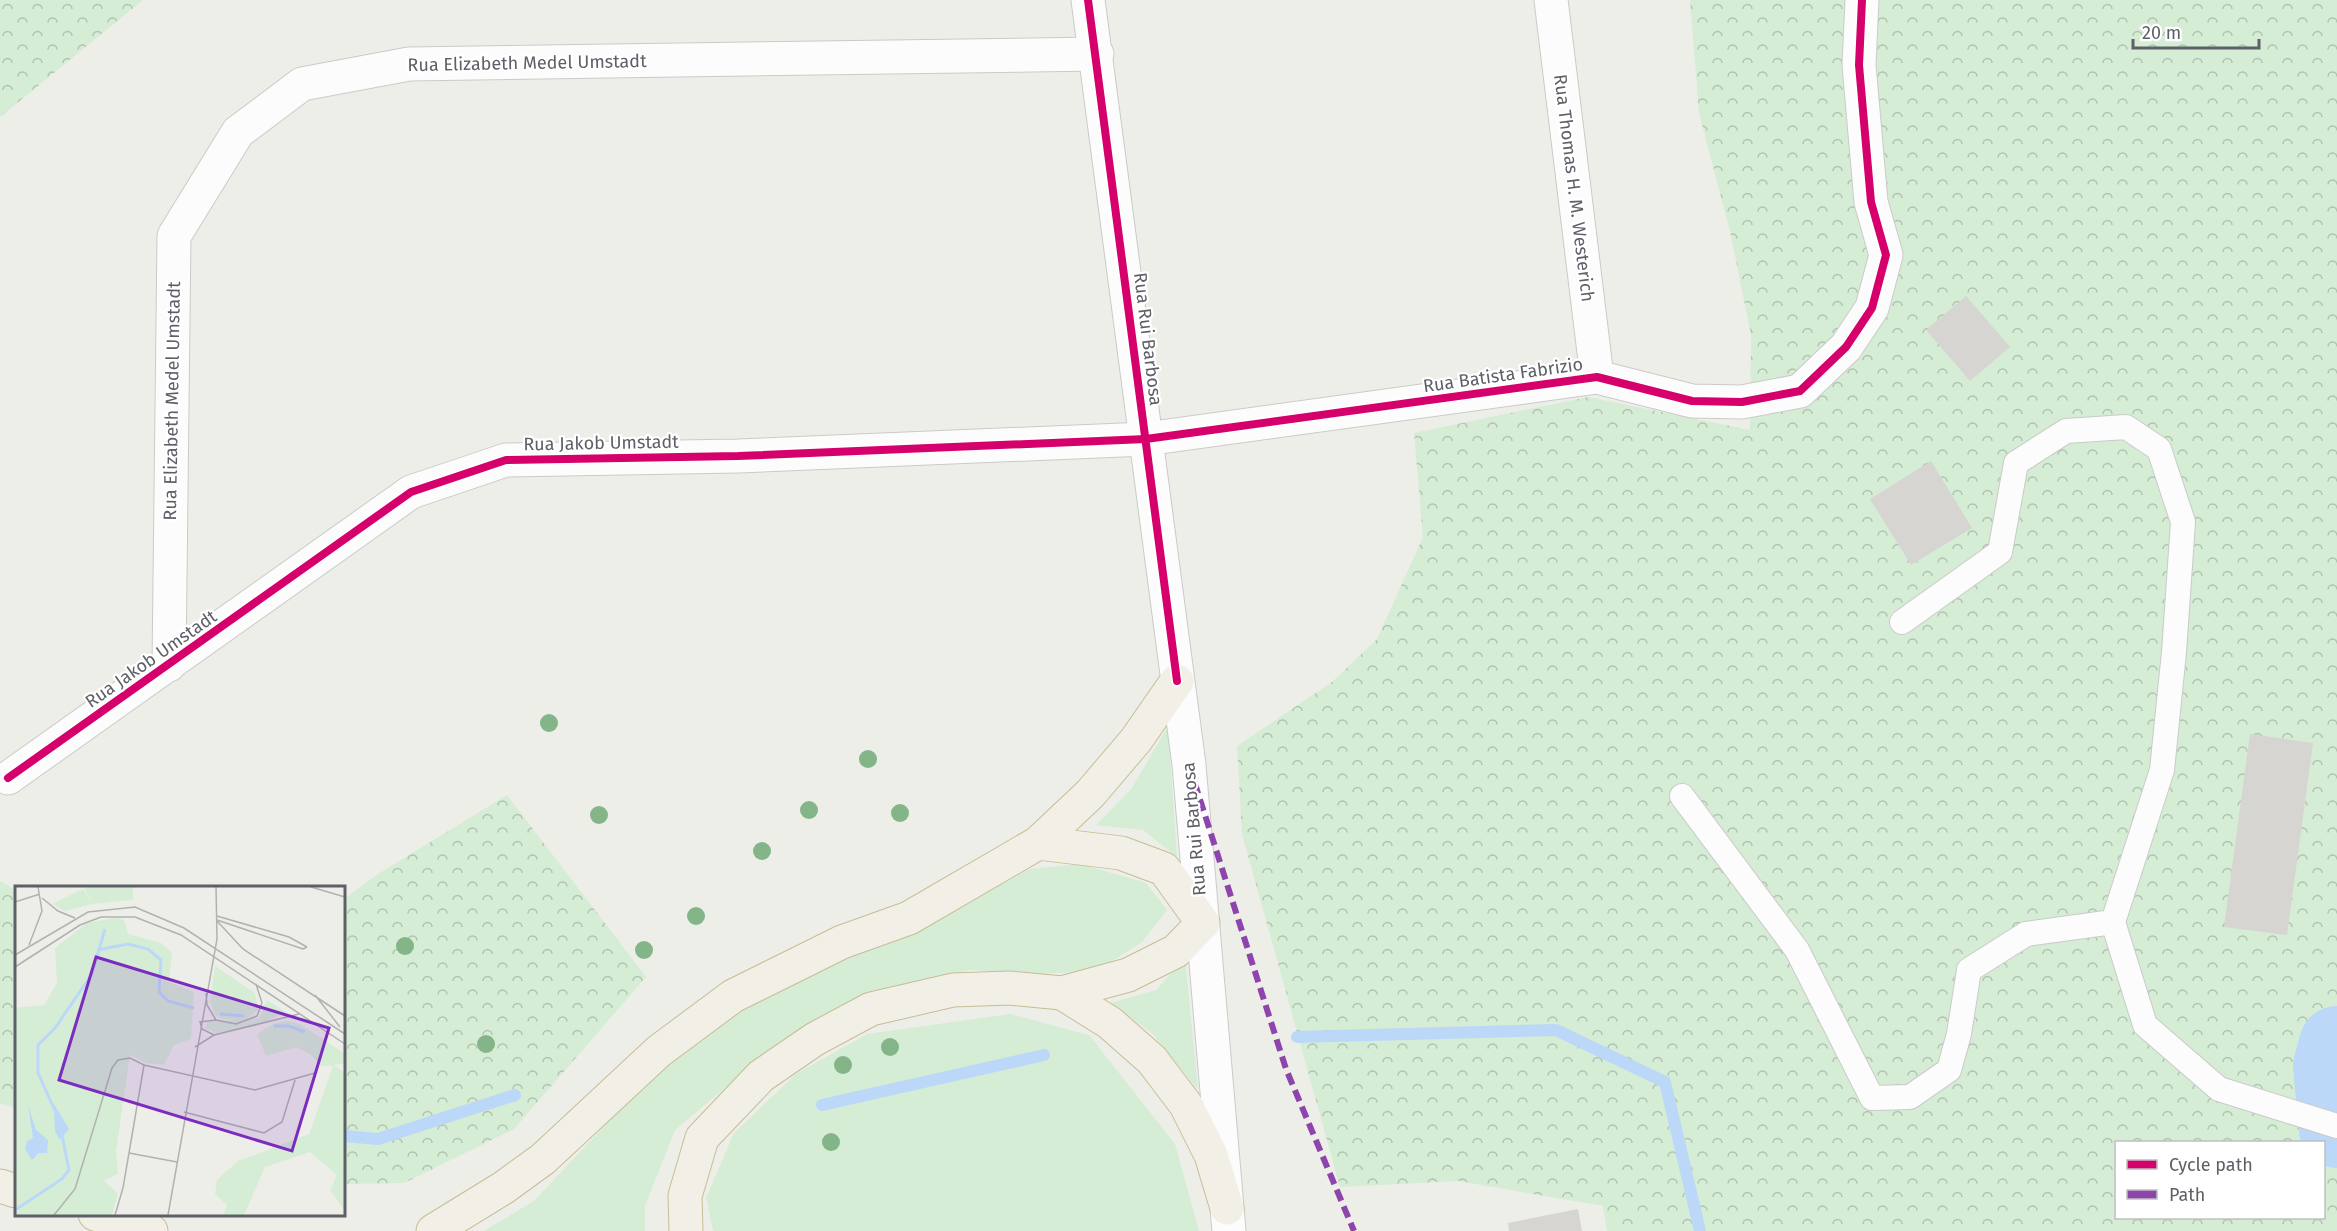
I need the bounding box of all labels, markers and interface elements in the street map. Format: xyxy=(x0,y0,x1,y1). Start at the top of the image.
scale bar xyxy=(2133,12,2259,50)
text: 20 m xyxy=(2142,22,2181,44)
street label: Rua Elizabeth Medel Umstadt xyxy=(407,50,647,76)
street label: Rua Thomas H. M. Westerich xyxy=(1549,73,1599,303)
street label: Rua Rui Barbosa xyxy=(1129,271,1167,407)
street label: Rua Elizabeth Medel Umstadt xyxy=(159,281,185,521)
street label: Rua Batista Fabrizio xyxy=(1422,353,1584,397)
street label: Rua Jakob Umstadt xyxy=(523,431,679,455)
street label: Rua Jakob Umstadt xyxy=(81,605,221,713)
street label: Rua Rui Barbosa xyxy=(1177,761,1211,897)
inset map xyxy=(15,886,345,1216)
legend xyxy=(2115,1141,2325,1219)
text: Cycle path xyxy=(2169,1154,2253,1176)
text: Path xyxy=(2169,1184,2205,1206)

